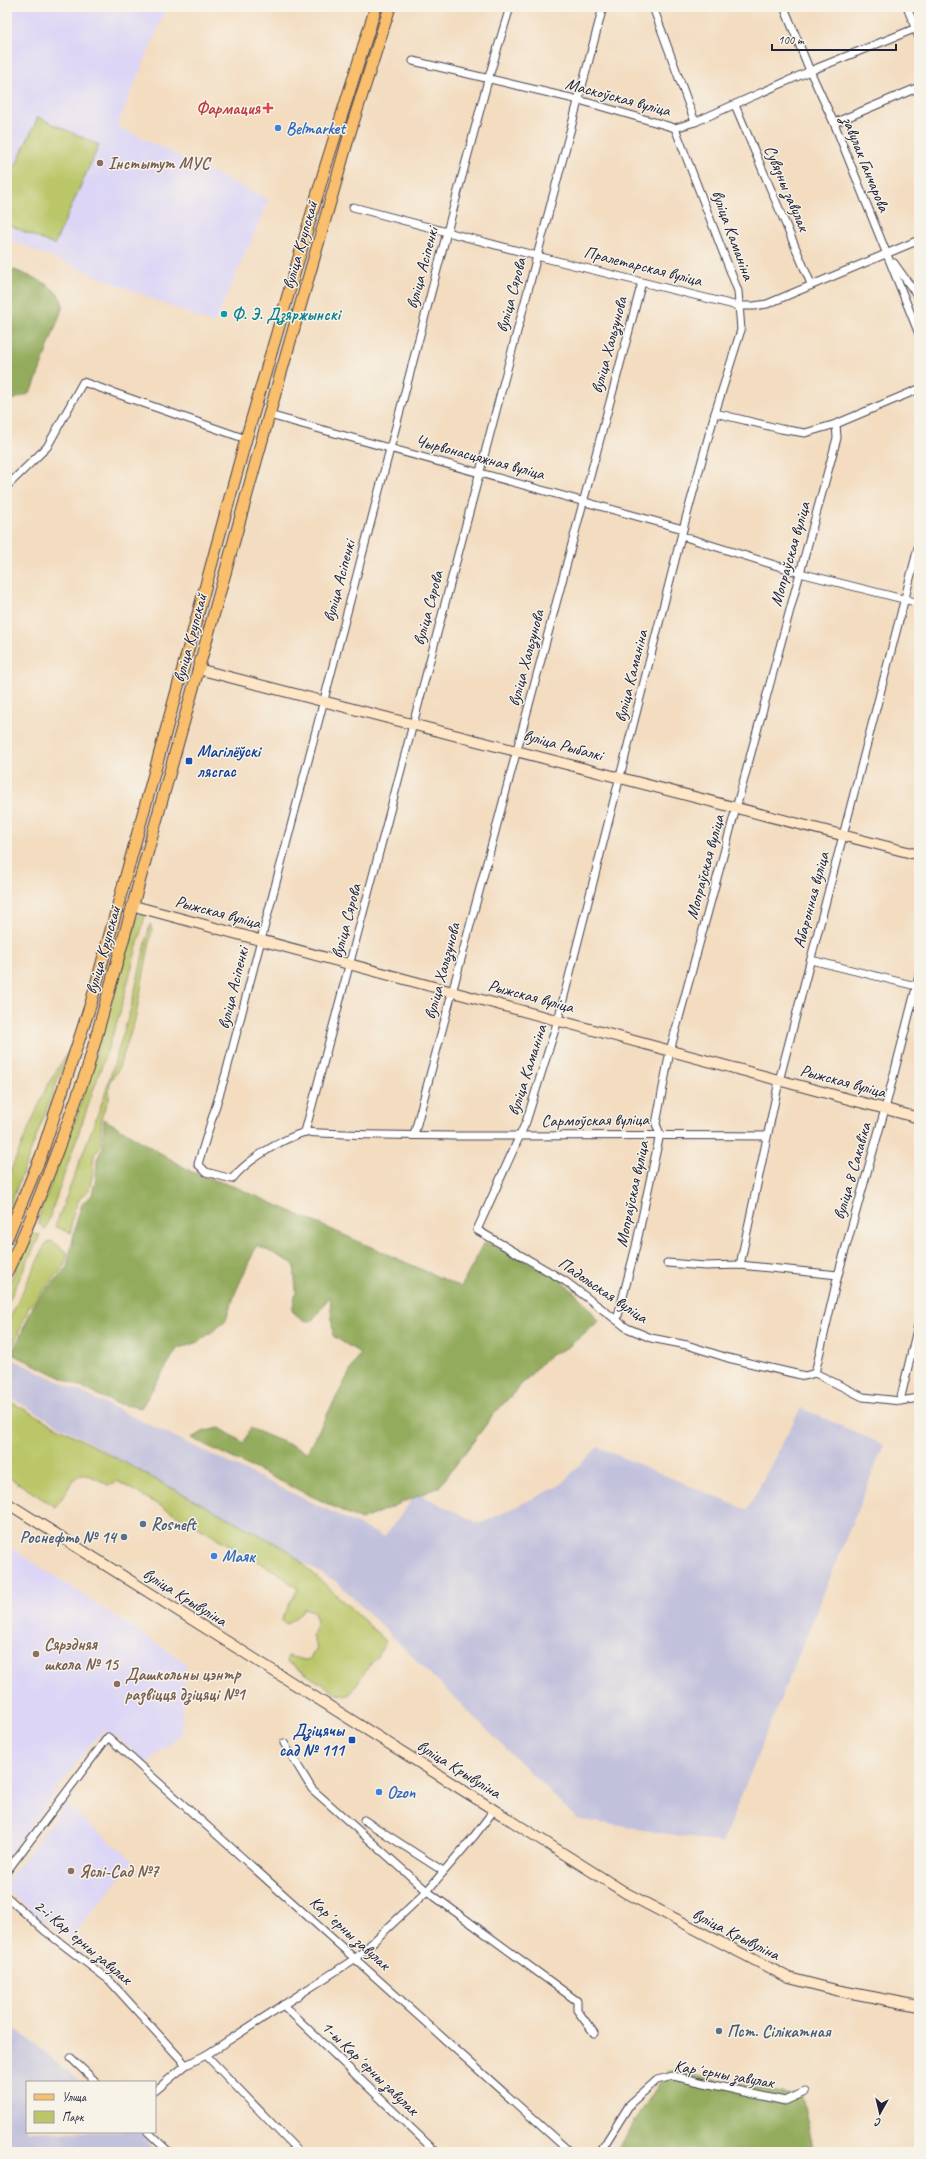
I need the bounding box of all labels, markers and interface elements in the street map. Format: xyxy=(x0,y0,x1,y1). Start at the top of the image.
scale bar xyxy=(772,26,896,52)
text: 100 m xyxy=(778,32,805,48)
street label: Маскоўская вуліца xyxy=(563,73,674,121)
place label: Фармация xyxy=(196,98,261,119)
marker: Фармация xyxy=(263,103,273,113)
street label: завулак Ганчарова xyxy=(836,111,895,217)
place label: Belmarket xyxy=(286,118,347,139)
marker: Belmarket xyxy=(273,123,283,133)
street label: Сувязны завулак xyxy=(759,142,815,236)
place label: Інстытут МУС xyxy=(108,153,212,174)
marker: Інстытут МУС xyxy=(95,158,105,168)
street label: вуліца Каманіна xyxy=(707,187,760,284)
street label: вуліца Крупскай xyxy=(277,198,323,292)
street label: вуліца Асіпенкі xyxy=(401,223,443,311)
street label: Пралетарская вуліца xyxy=(582,241,706,291)
street label: вуліца Сярова xyxy=(491,254,531,334)
street label: вуліца Хальзунова xyxy=(586,293,633,396)
place label: Ф. Э. Дзяржынскі xyxy=(232,304,343,326)
marker: Ф. Э. Дзяржынскі xyxy=(219,309,229,319)
street label: Чырвонасцяжная вуліца xyxy=(413,430,548,485)
street label: Мопраўская вуліца xyxy=(765,498,815,609)
street label: вуліца Асіпенкі xyxy=(318,536,360,624)
street label: вуліца Сярова xyxy=(408,567,448,647)
street label: вуліца Крупскай xyxy=(168,590,212,685)
street label: вуліца Хальзунова xyxy=(503,606,550,709)
street label: вуліца Каманіна xyxy=(609,626,653,724)
street label: вуліца Рыбалкі xyxy=(521,724,607,766)
place label: Магілёўскі лясгас xyxy=(197,741,263,782)
marker: Магілёўскі лясгас xyxy=(184,756,194,766)
street label: Мопраўская вуліца xyxy=(681,811,729,922)
street label: Абаронная вуліца xyxy=(788,848,834,950)
street label: вуліца Сярова xyxy=(326,880,366,960)
street label: Рыжская вуліца xyxy=(173,891,265,934)
street label: вуліца Крупскай xyxy=(80,903,126,997)
street label: вуліца Хальзунова xyxy=(419,919,466,1022)
street label: вуліца Асіпенкі xyxy=(213,943,254,1031)
street label: Рыжская вуліца xyxy=(486,975,578,1018)
street label: вуліца Каманіна xyxy=(502,1020,552,1118)
street label: Рыжская вуліца xyxy=(798,1060,890,1103)
street label: Сармоўская вуліца xyxy=(541,1109,651,1131)
street label: вуліца 8 Сакавіка xyxy=(828,1119,876,1222)
street label: Мопраўская вуліца xyxy=(611,1138,654,1249)
street label: Падольская вуліца xyxy=(554,1252,653,1329)
place label: Rosneft xyxy=(151,1514,198,1535)
marker: Rosneft xyxy=(138,1519,148,1529)
place label: Роснефть № 14 xyxy=(20,1527,118,1548)
marker: Роснефть № 14 xyxy=(119,1532,129,1542)
place label: Маяк xyxy=(222,1546,257,1567)
marker: Маяк xyxy=(209,1551,219,1561)
street label: вуліца Крывуліна xyxy=(139,1563,232,1632)
place label: Сярэдняя школа № 15 xyxy=(44,1634,119,1675)
marker: Сярэдняя школа № 15 xyxy=(31,1649,41,1659)
place label: Дашкольны цэнтр развіцця дзіцяці №1 xyxy=(125,1664,247,1706)
marker: Дашкольны цэнтр развіцця дзіцяці №1 xyxy=(112,1679,122,1689)
place label: Дзіцячы сад № 111 xyxy=(279,1720,346,1761)
marker: Дзіцячы сад № 111 xyxy=(347,1735,357,1745)
street label: вуліца Крывуліна xyxy=(413,1735,506,1804)
place label: Ozon xyxy=(387,1782,417,1803)
marker: Ozon xyxy=(374,1787,384,1797)
place label: Яслі-Сад №7 xyxy=(79,1861,161,1882)
marker: Яслі-Сад №7 xyxy=(66,1866,76,1876)
street label: Карʼерны завулак xyxy=(305,1891,396,1976)
street label: 2-і Карʼерны завулак xyxy=(29,1895,138,1991)
street label: вуліца Крывуліна xyxy=(689,1903,784,1966)
street label: 1-ы Карʼерны завулак xyxy=(316,2016,424,2122)
place label: Пст. Сілікатная xyxy=(727,2021,832,2042)
marker: Пст. Сілікатная xyxy=(714,2026,724,2036)
street label: Карʼерны завулак xyxy=(672,2055,777,2094)
legend xyxy=(26,2081,156,2133)
text: Улица xyxy=(62,2089,87,2105)
north arrow xyxy=(860,2093,900,2133)
text: Парк xyxy=(62,2109,85,2125)
text: С xyxy=(873,2115,882,2130)

